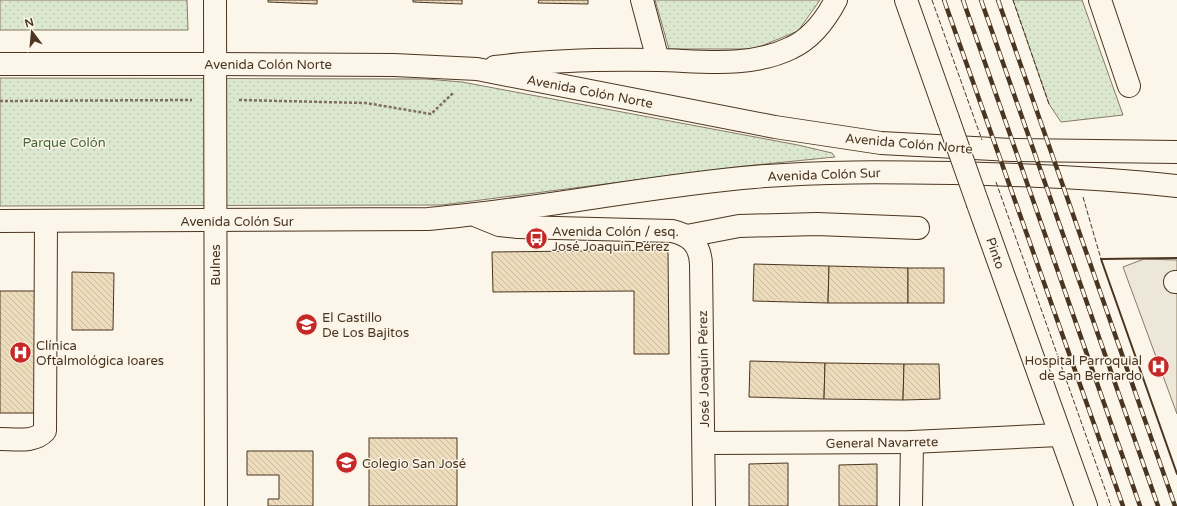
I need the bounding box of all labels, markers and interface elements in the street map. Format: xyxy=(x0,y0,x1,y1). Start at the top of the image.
north arrow xyxy=(12,12,52,52)
text: N xyxy=(23,15,35,30)
street label: Avenida Colón Norte xyxy=(204,57,332,73)
street label: Avenida Colón Norte xyxy=(525,72,654,112)
street label: Avenida Colón Norte xyxy=(844,130,973,158)
park label: Parque Colón xyxy=(22,135,106,151)
street label: Avenida Colón Sur xyxy=(767,165,881,185)
street label: Avenida Colón Sur xyxy=(180,214,294,230)
place label: Avenida Colón / esq. José Joaquín Pérez xyxy=(552,224,679,255)
bus stop icon: Avenida Colón / esq. José Joaquín Pérez xyxy=(524,225,550,251)
street label: Pinto xyxy=(982,235,1008,271)
street label: Bulnes xyxy=(208,244,224,286)
place label: El Castillo De Los Bajitos xyxy=(322,310,409,341)
street label: José Joaquín Pérez xyxy=(695,310,713,428)
school or university icon: El Castillo De Los Bajitos xyxy=(293,311,319,337)
place label: Clínica Oftalmológica Ioares xyxy=(36,338,164,369)
hospital icon: Clínica Oftalmológica Ioares xyxy=(7,339,33,365)
place label: Hospital Parroquial de San Bernardo xyxy=(1025,353,1142,384)
hospital icon: Hospital Parroquial de San Bernardo xyxy=(1145,354,1171,380)
street label: General Navarrete xyxy=(826,434,938,452)
school or university icon: Colegio San José xyxy=(333,450,359,476)
place label: Colegio San José xyxy=(362,456,466,472)

